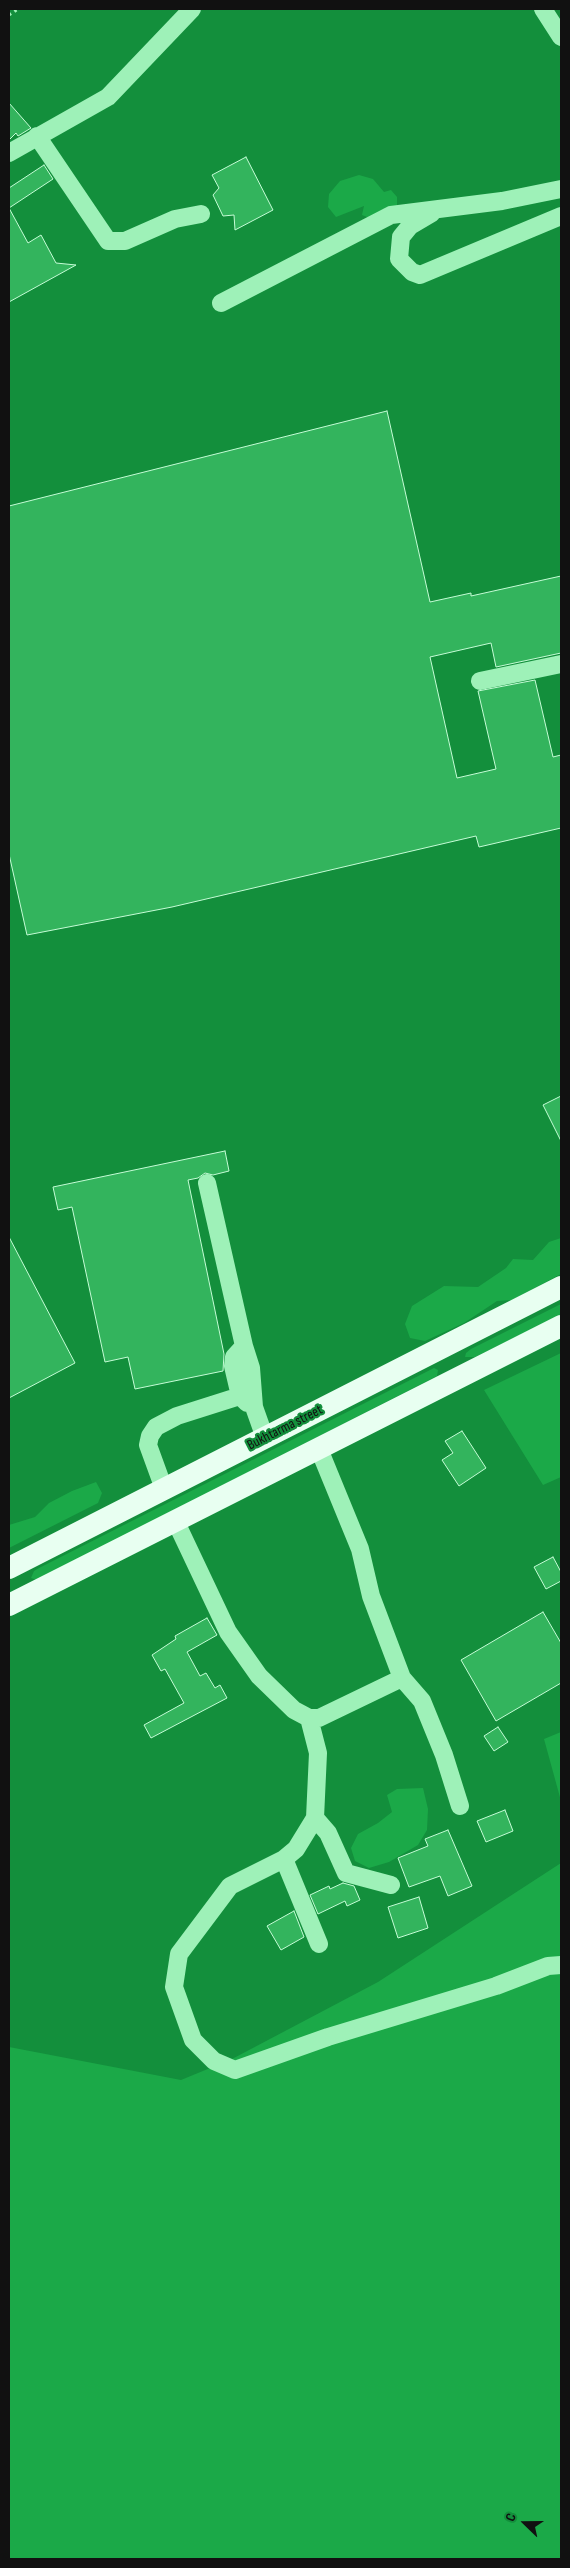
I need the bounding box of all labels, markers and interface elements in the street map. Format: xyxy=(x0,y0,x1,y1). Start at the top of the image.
street label: Bukhtarma street xyxy=(245,1402,325,1454)
north arrow xyxy=(500,2498,550,2548)
text: С xyxy=(501,2511,520,2524)

